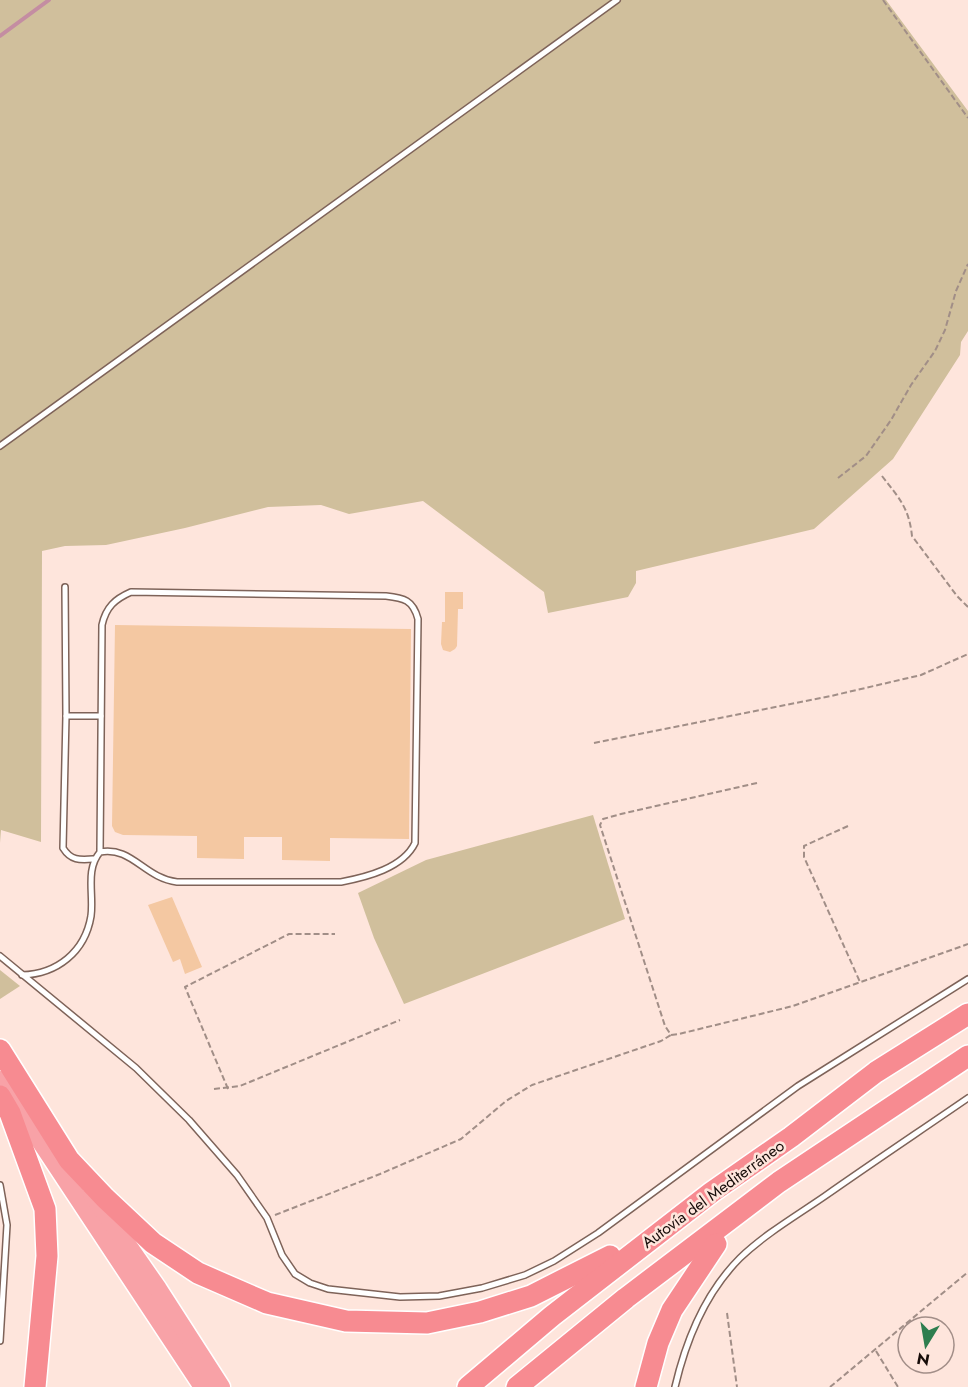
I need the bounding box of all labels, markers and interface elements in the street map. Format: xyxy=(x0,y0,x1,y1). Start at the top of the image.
street label: Autovía del Mediterráneo xyxy=(637,1134,789,1254)
north arrow xyxy=(896,1315,956,1375)
text: N xyxy=(915,1347,932,1372)

